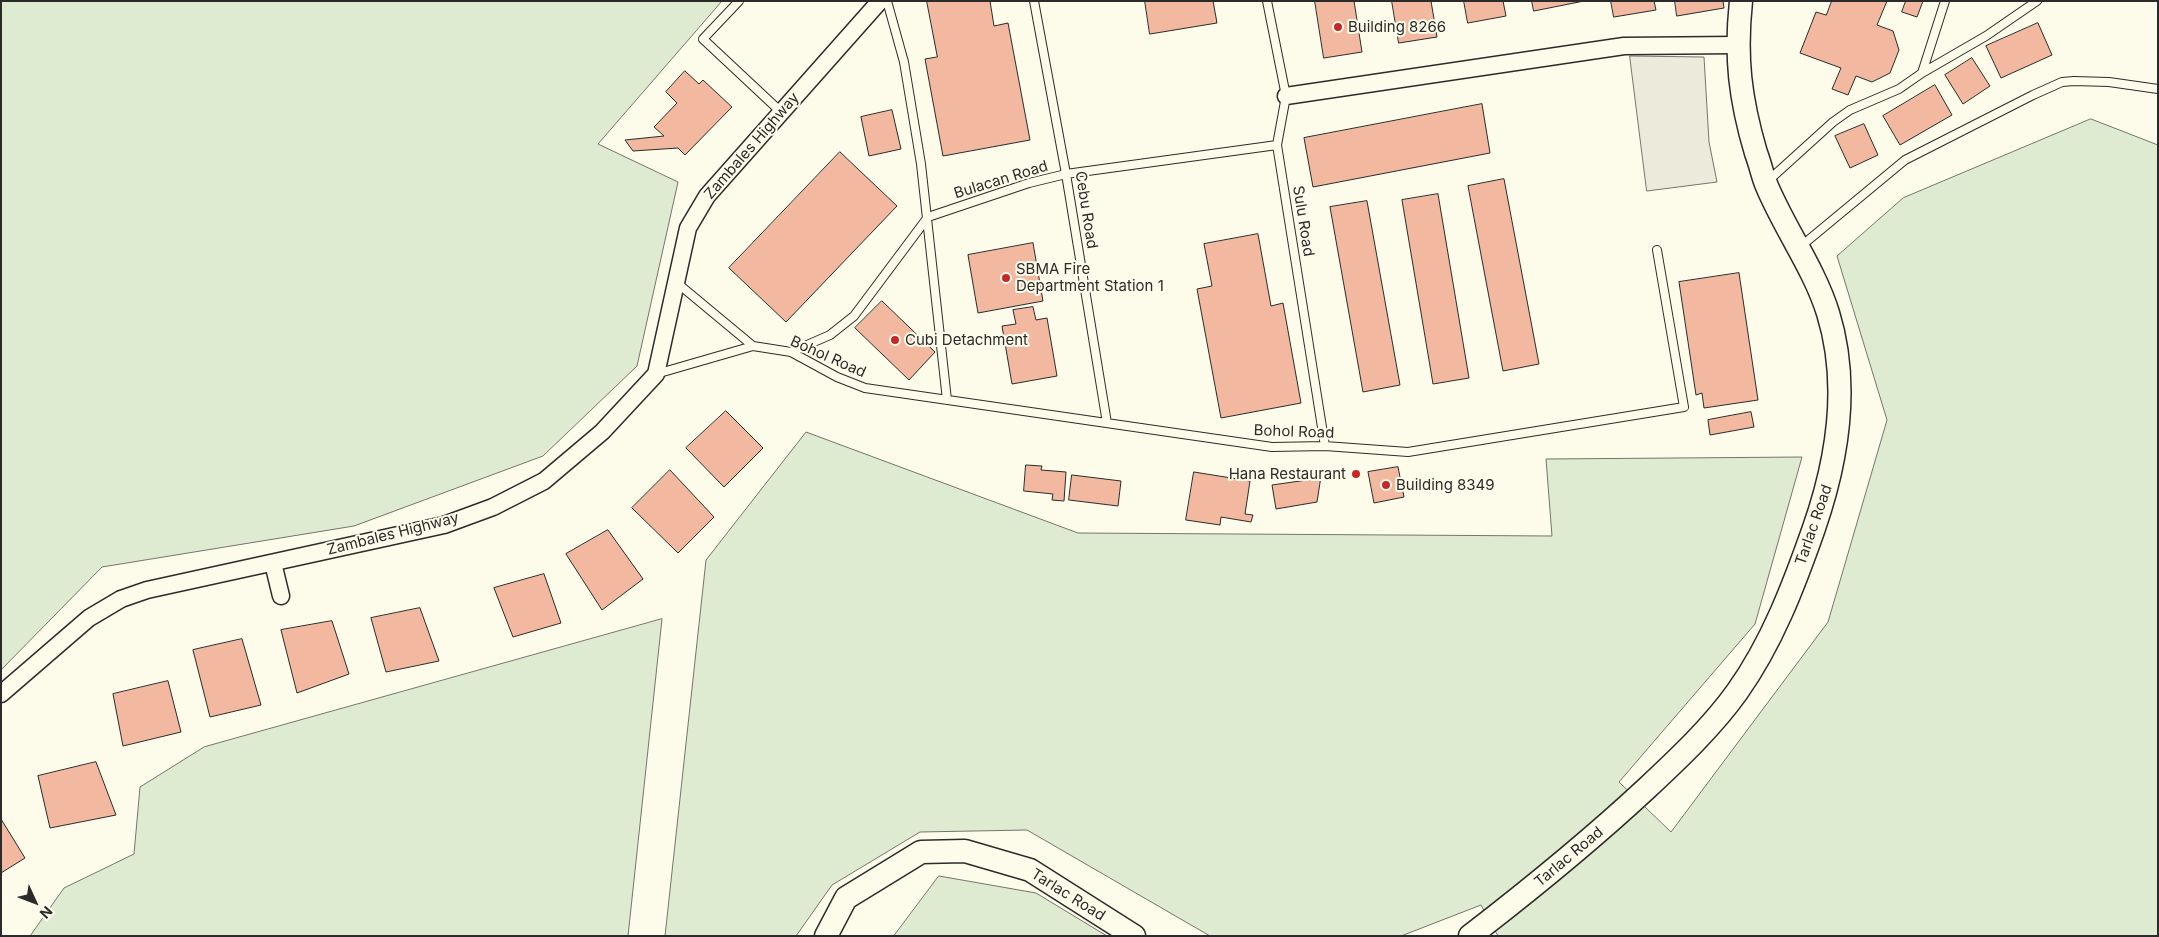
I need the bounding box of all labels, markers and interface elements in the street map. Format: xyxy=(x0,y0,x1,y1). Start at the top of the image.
place label: Building 8266 xyxy=(1348,18,1446,36)
marker: Building 8266 xyxy=(1332,21,1344,33)
street label: Zambales Highway xyxy=(701,89,803,203)
street label: Bulacan Road xyxy=(952,157,1050,203)
street label: Cebu Road xyxy=(1071,170,1101,250)
street label: Sulu Road xyxy=(1289,184,1317,258)
place label: SBMA Fire Department Station 1 xyxy=(1016,260,1164,295)
marker: SBMA Fire Department Station 1 xyxy=(1000,272,1012,284)
place label: Cubi Detachment xyxy=(905,331,1028,349)
street label: Bohol Road xyxy=(787,332,869,382)
marker: Cubi Detachment xyxy=(889,334,901,346)
street label: Bohol Road xyxy=(1253,422,1335,442)
place label: Hana Restaurant xyxy=(1229,465,1346,483)
marker: Hana Restaurant xyxy=(1350,468,1362,480)
place label: Building 8349 xyxy=(1396,476,1495,494)
marker: Building 8349 xyxy=(1380,479,1392,491)
street label: Tarlac Road xyxy=(1792,482,1836,568)
street label: Zambales Highway xyxy=(325,509,461,559)
street label: Tarlac Road xyxy=(1531,823,1607,891)
street label: Tarlac Road xyxy=(1028,865,1108,925)
north arrow xyxy=(10,877,60,927)
text: N xyxy=(36,903,56,922)

